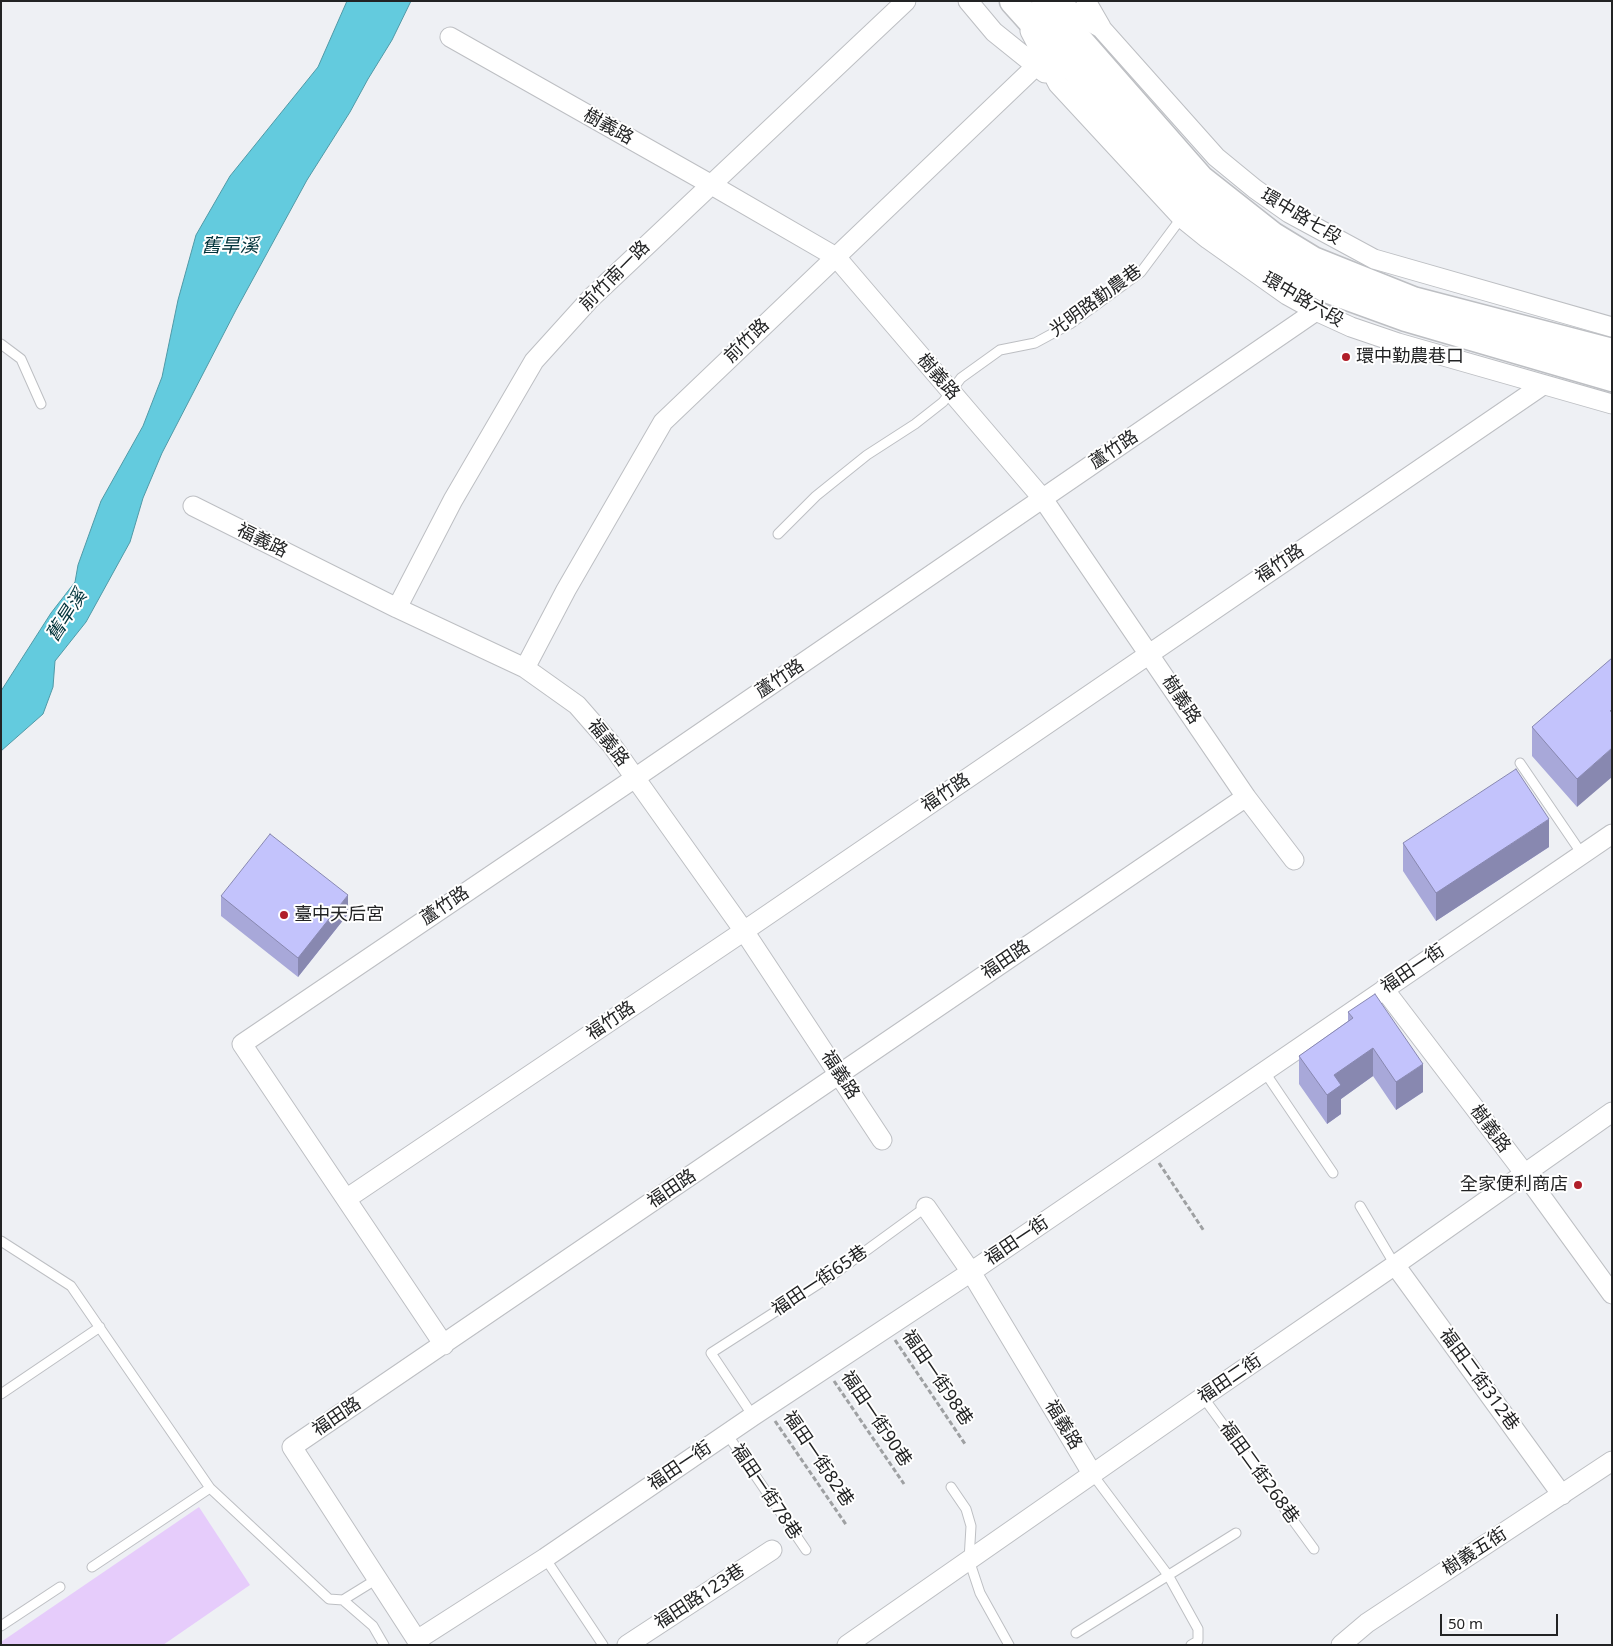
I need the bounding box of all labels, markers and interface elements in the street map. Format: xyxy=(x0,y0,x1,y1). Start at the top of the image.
street label: 樹義路 xyxy=(579,104,637,150)
street label: 環中路七段 xyxy=(1257,185,1345,249)
water label: 舊旱溪 xyxy=(202,236,258,258)
street label: 前竹南一路 xyxy=(576,237,654,315)
street label: 光明路勤農巷 xyxy=(1046,261,1146,341)
street label: 環中路六段 xyxy=(1259,268,1347,332)
street label: 前竹路 xyxy=(720,314,774,368)
place label: 環中勤農巷口 xyxy=(1356,346,1464,368)
street label: 樹義路 xyxy=(912,350,964,404)
marker: 環中勤農巷口 xyxy=(1340,351,1352,363)
street label: 蘆竹路 xyxy=(1086,426,1142,474)
street label: 福義路 xyxy=(233,519,291,563)
street label: 福竹路 xyxy=(1252,540,1308,588)
water label: 舊旱溪 xyxy=(42,586,92,646)
street label: 蘆竹路 xyxy=(752,655,808,703)
street label: 樹義路 xyxy=(1157,672,1205,728)
street label: 福義路 xyxy=(583,715,633,771)
street label: 福竹路 xyxy=(918,769,974,817)
street label: 蘆竹路 xyxy=(417,882,473,930)
place label: 臺中天后宮 xyxy=(294,904,384,926)
marker: 臺中天后宮 xyxy=(278,909,290,921)
street label: 福田路 xyxy=(978,936,1034,984)
street label: 福田一街 xyxy=(1377,940,1449,998)
street label: 福竹路 xyxy=(583,997,639,1045)
street label: 福義路 xyxy=(816,1046,864,1104)
street label: 樹義路 xyxy=(1465,1101,1515,1157)
street label: 福田路 xyxy=(644,1165,700,1213)
place label: 全家便利商店 xyxy=(1460,1174,1568,1196)
marker: 全家便利商店 xyxy=(1572,1179,1584,1191)
street label: 福田一街 xyxy=(981,1212,1053,1270)
street label: 福田一街65巷 xyxy=(768,1241,872,1321)
street label: 福田二街312巷 xyxy=(1435,1325,1523,1435)
street label: 福田一街98巷 xyxy=(897,1326,977,1430)
street label: 福田二街 xyxy=(1194,1350,1266,1408)
street label: 福田一街90巷 xyxy=(836,1367,916,1471)
street label: 福田路 xyxy=(309,1393,365,1441)
street label: 福義路 xyxy=(1040,1396,1086,1454)
street label: 福田一街82巷 xyxy=(778,1407,858,1511)
street label: 福田二街268巷 xyxy=(1215,1418,1303,1528)
street label: 福田一街 xyxy=(644,1437,716,1495)
street label: 福田一街78巷 xyxy=(726,1440,806,1544)
street label: 樹義五街 xyxy=(1439,1523,1511,1581)
street label: 福田路123巷 xyxy=(651,1560,749,1634)
scale bar xyxy=(1443,1604,1560,1636)
text: 50 m xyxy=(1448,1613,1483,1633)

